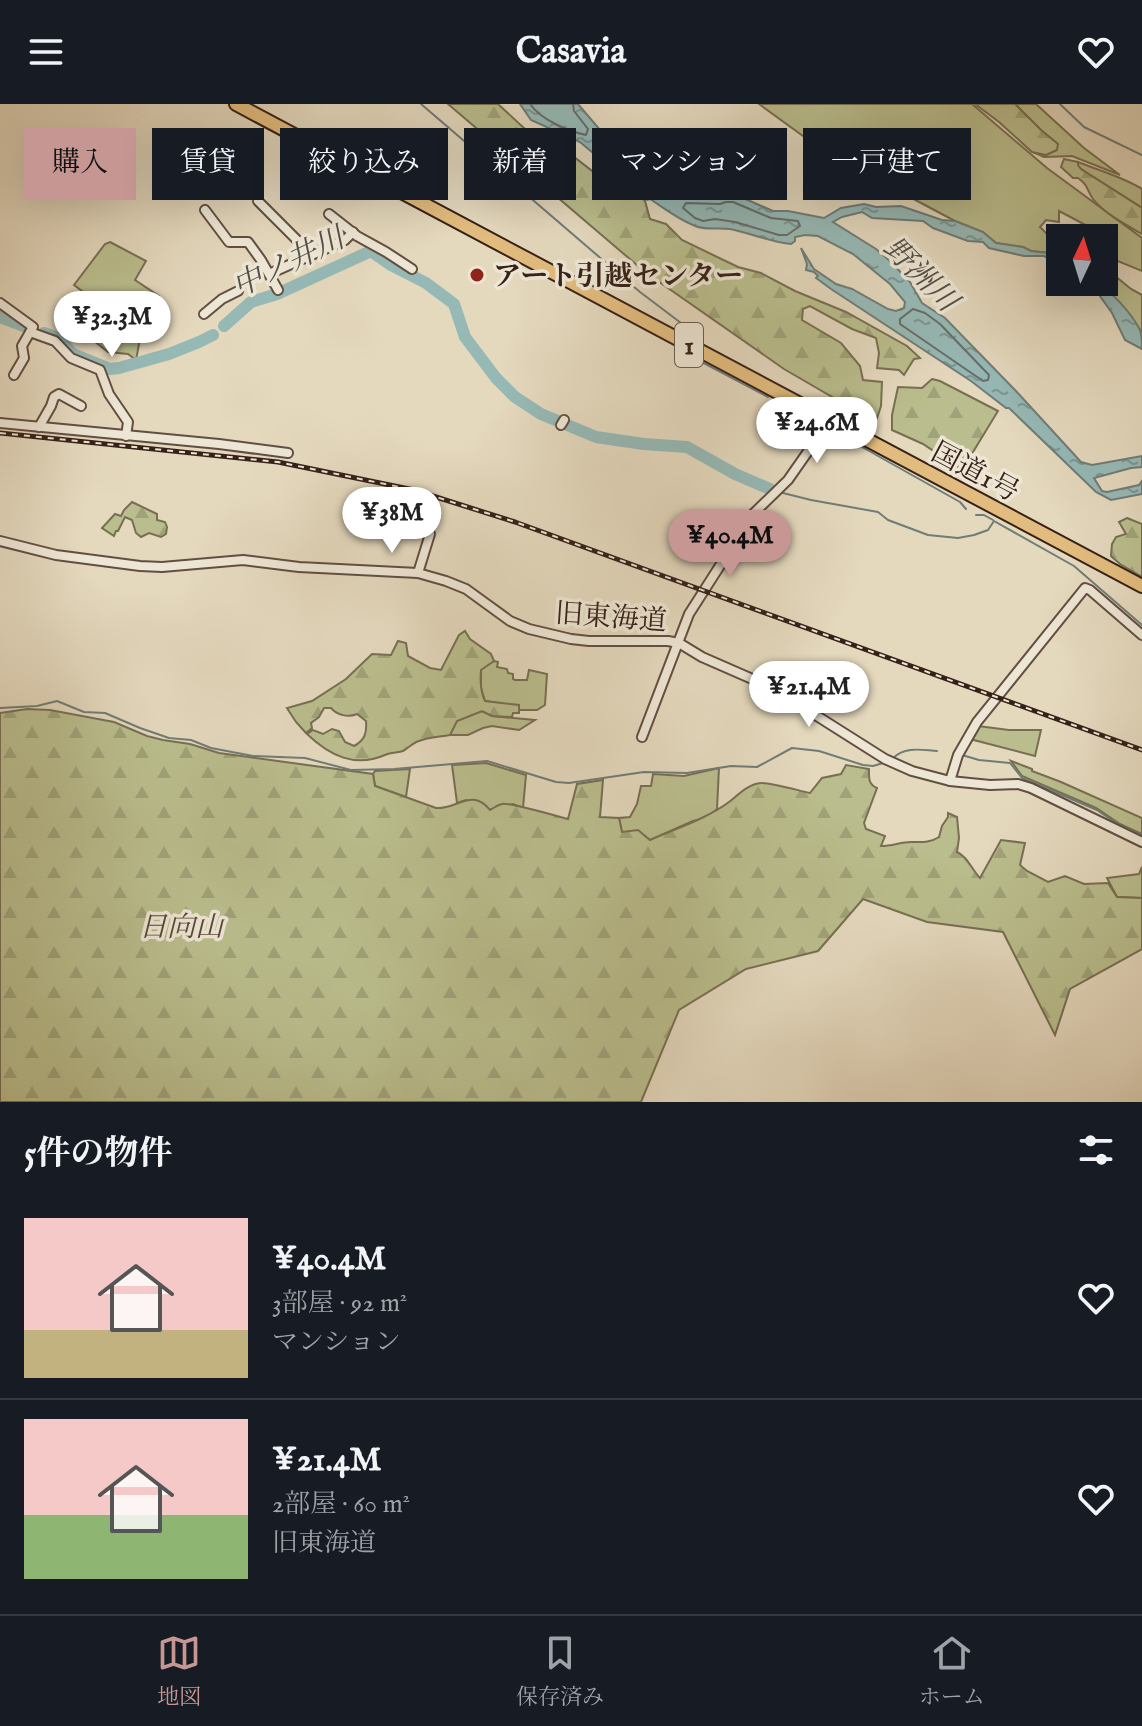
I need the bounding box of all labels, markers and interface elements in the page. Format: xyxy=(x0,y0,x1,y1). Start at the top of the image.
text: Casavia xyxy=(516,29,626,75)
icon: menu xyxy=(24,30,68,74)
icon: heart xyxy=(1074,30,1118,74)
chip: 購入 xyxy=(24,128,136,200)
chip: 賃貸 xyxy=(152,128,264,200)
chip: 絞り込み xyxy=(280,128,448,200)
chip: 新着 xyxy=(464,128,576,200)
chip: マンション xyxy=(592,128,787,200)
chip: 一戸建て xyxy=(803,128,971,200)
water label: 中ノ井川 xyxy=(227,219,354,307)
north arrow xyxy=(1046,224,1118,296)
map controls xyxy=(1046,224,1118,296)
water label: 野洲川 xyxy=(874,230,967,323)
place label: アート引越センター xyxy=(493,260,743,295)
marker: アート引越センター xyxy=(468,266,486,284)
pin: ¥32.3M xyxy=(47,291,177,359)
text: ¥32.3M xyxy=(72,300,152,333)
road number: 1 xyxy=(675,323,703,367)
pin: ¥24.6M xyxy=(752,397,882,465)
text: ¥24.6M xyxy=(774,406,860,439)
street label: 国道1号 xyxy=(925,436,1025,511)
pin: ¥38M xyxy=(345,487,439,555)
text: ¥38M xyxy=(360,496,424,529)
pin: ¥40.4M xyxy=(665,510,795,578)
text: ¥40.4M xyxy=(686,519,774,552)
street label: 旧東海道 xyxy=(554,597,668,640)
pin: ¥21.4M xyxy=(744,661,874,729)
text: ¥21.4M xyxy=(767,670,851,703)
park label: 日向山 xyxy=(139,911,225,946)
icon: filters xyxy=(1074,1128,1118,1172)
text: 5件の物件 xyxy=(24,1133,172,1176)
text: ¥40.4M xyxy=(272,1238,386,1281)
icon: home xyxy=(88,1250,184,1346)
icon: heart xyxy=(1074,1276,1118,1320)
text: 3部屋 · 92 m² xyxy=(272,1287,407,1320)
text: マンション xyxy=(272,1326,401,1359)
text: ¥21.4M xyxy=(272,1439,382,1482)
icon: home xyxy=(88,1451,184,1547)
icon: heart xyxy=(1074,1477,1118,1521)
text: 2部屋 · 60 m² xyxy=(272,1488,410,1521)
text: 旧東海道 xyxy=(272,1527,376,1560)
tab: 地図 xyxy=(157,1631,201,1712)
tab: 保存済み xyxy=(516,1631,604,1712)
tab: ホーム xyxy=(919,1631,985,1712)

